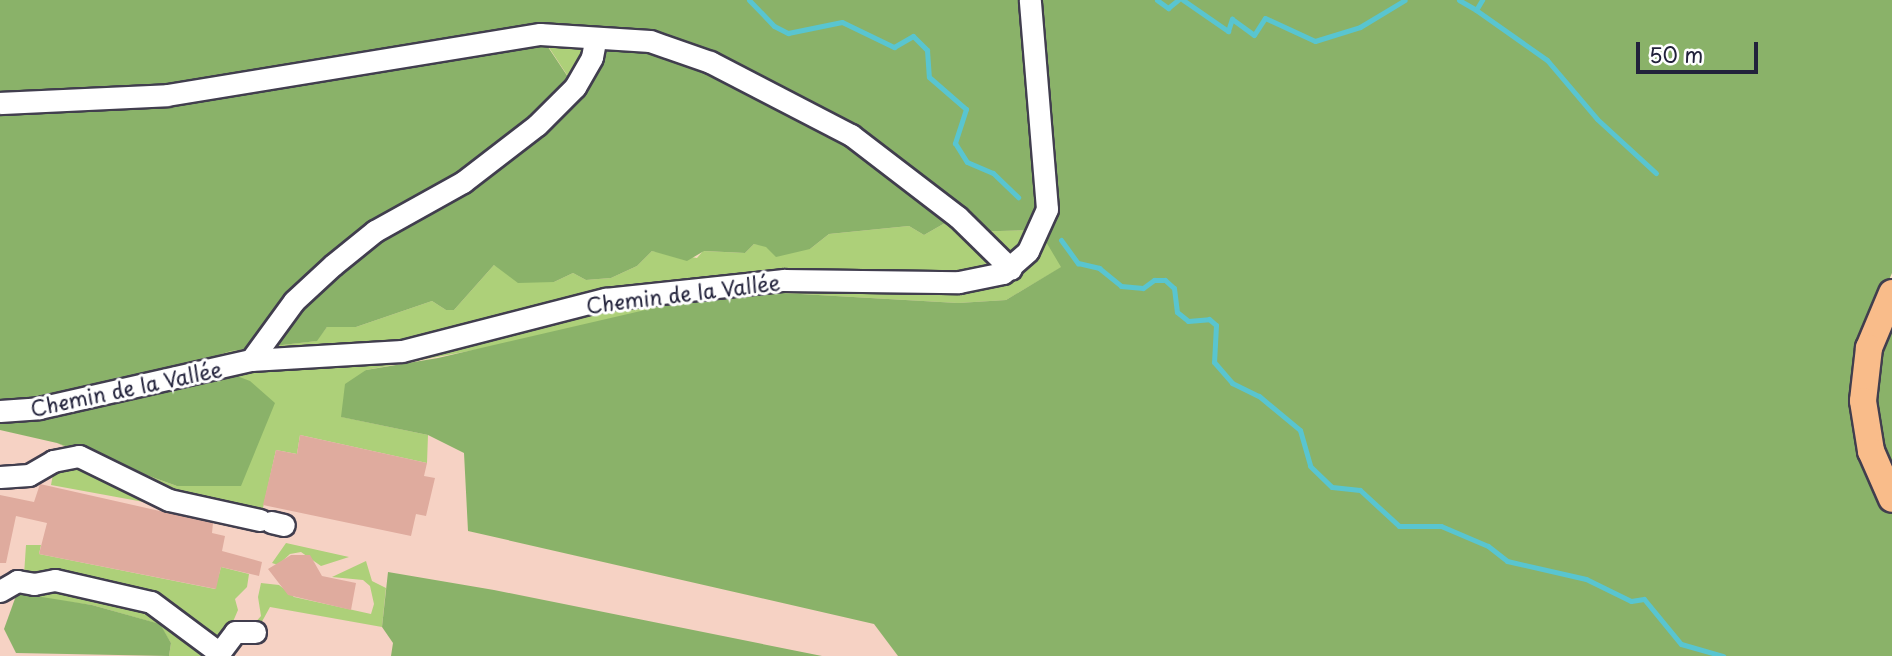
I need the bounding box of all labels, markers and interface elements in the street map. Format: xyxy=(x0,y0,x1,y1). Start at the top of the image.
scale bar xyxy=(1640,28,1762,72)
text: 50 m xyxy=(1649,38,1703,70)
street label: Chemin de la Vallée xyxy=(583,268,783,318)
street label: Chemin de la Vallée xyxy=(27,355,225,421)

